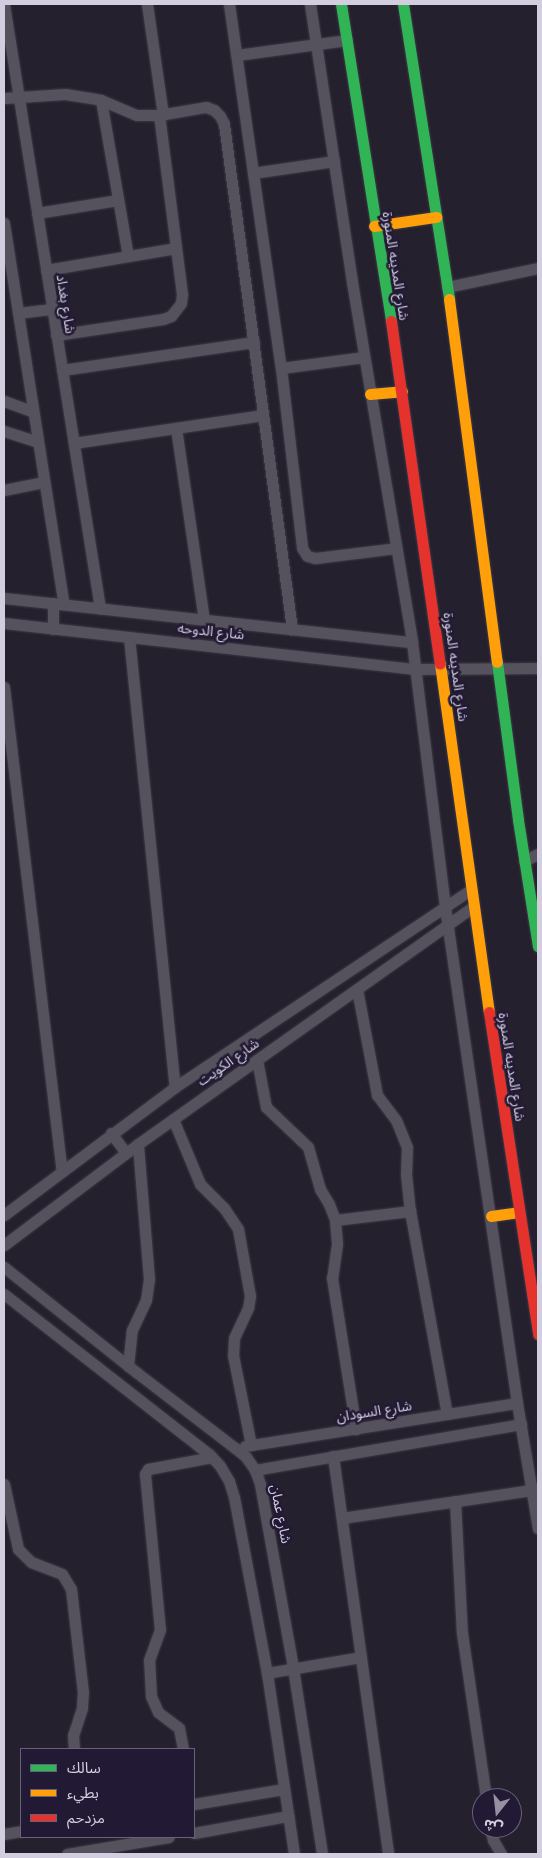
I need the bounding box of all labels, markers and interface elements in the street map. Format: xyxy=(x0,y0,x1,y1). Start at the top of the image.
street label: شارع المدينه المنورة xyxy=(379,210,413,322)
street label: شارع بغداد xyxy=(53,273,79,335)
street label: شارع المدينه المنورة xyxy=(440,611,472,723)
street label: شارع الدوحه xyxy=(177,619,245,643)
street label: شارع المدينه المنورة xyxy=(495,1011,529,1123)
street label: شارع الكويت xyxy=(194,1035,262,1089)
street label: شارع السودان xyxy=(335,1397,413,1425)
street label: شارع عمان xyxy=(267,1483,295,1545)
legend xyxy=(20,1748,195,1838)
text: سالك xyxy=(67,1759,101,1776)
text: بطيء xyxy=(67,1784,99,1801)
north arrow xyxy=(472,1788,522,1838)
text: مزدحم xyxy=(67,1809,105,1826)
text: ش xyxy=(482,1816,505,1837)

